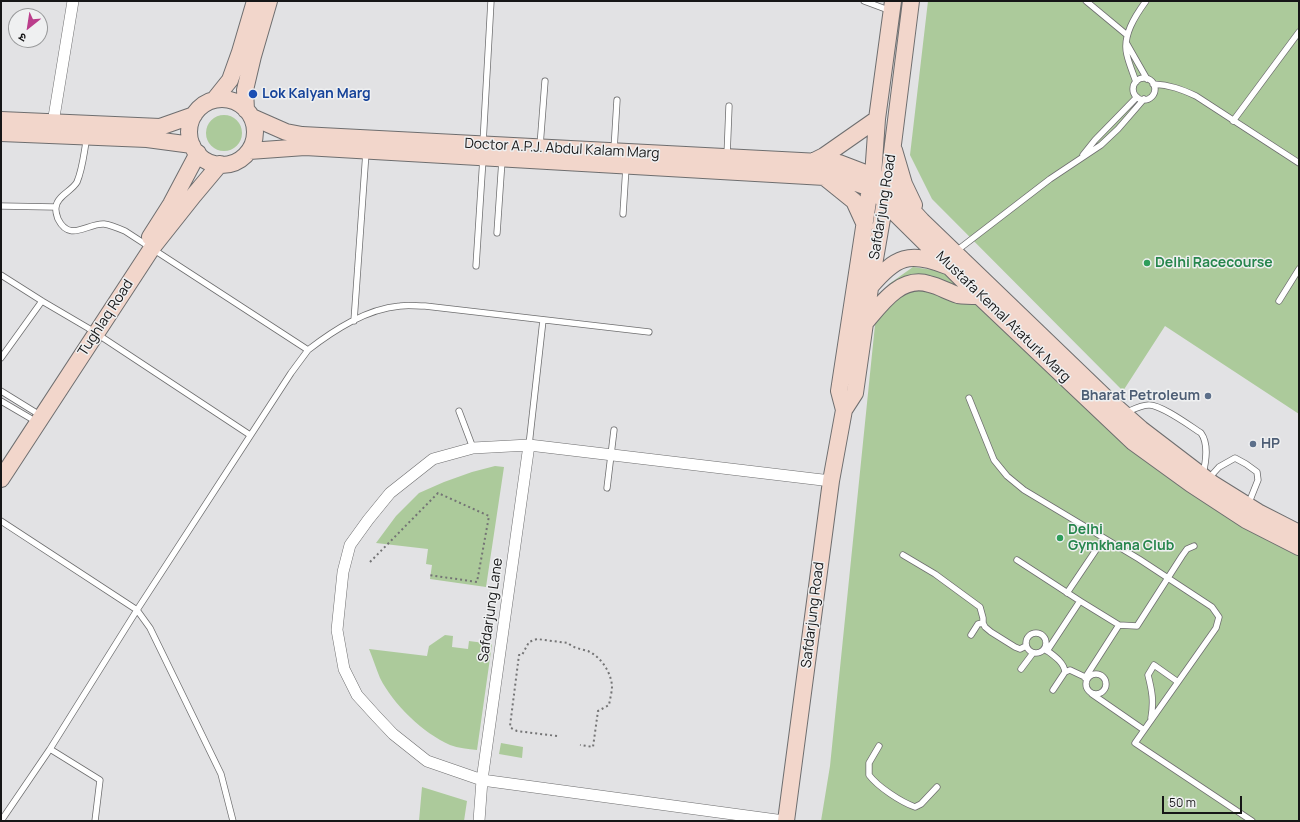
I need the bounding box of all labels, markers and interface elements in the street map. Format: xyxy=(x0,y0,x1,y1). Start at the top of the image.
north arrow xyxy=(8,8,48,48)
text: उ xyxy=(16,30,29,46)
place label: Lok Kalyan Marg xyxy=(262,86,371,102)
marker: Lok Kalyan Marg xyxy=(247,88,259,100)
street label: Doctor A.P.J. Abdul Kalam Marg xyxy=(464,135,660,163)
street label: Safdarjung Road xyxy=(866,153,900,261)
street label: Mustafa Kemal Ataturk Marg xyxy=(932,248,1074,386)
place label: Delhi Racecourse xyxy=(1155,255,1273,271)
marker: Delhi Racecourse xyxy=(1142,258,1152,268)
street label: Tughlaq Road xyxy=(75,277,137,359)
place label: Bharat Petroleum xyxy=(1081,388,1200,404)
marker: Bharat Petroleum xyxy=(1203,391,1213,401)
place label: HP xyxy=(1261,436,1280,452)
marker: HP xyxy=(1248,439,1258,449)
place label: Delhi Gymkhana Club xyxy=(1068,522,1174,554)
marker: Delhi Gymkhana Club xyxy=(1055,533,1065,543)
street label: Safdarjung Lane xyxy=(475,557,507,663)
street label: Safdarjung Road xyxy=(798,561,828,669)
scale bar xyxy=(1164,788,1244,814)
text: 50 m xyxy=(1169,794,1196,811)

